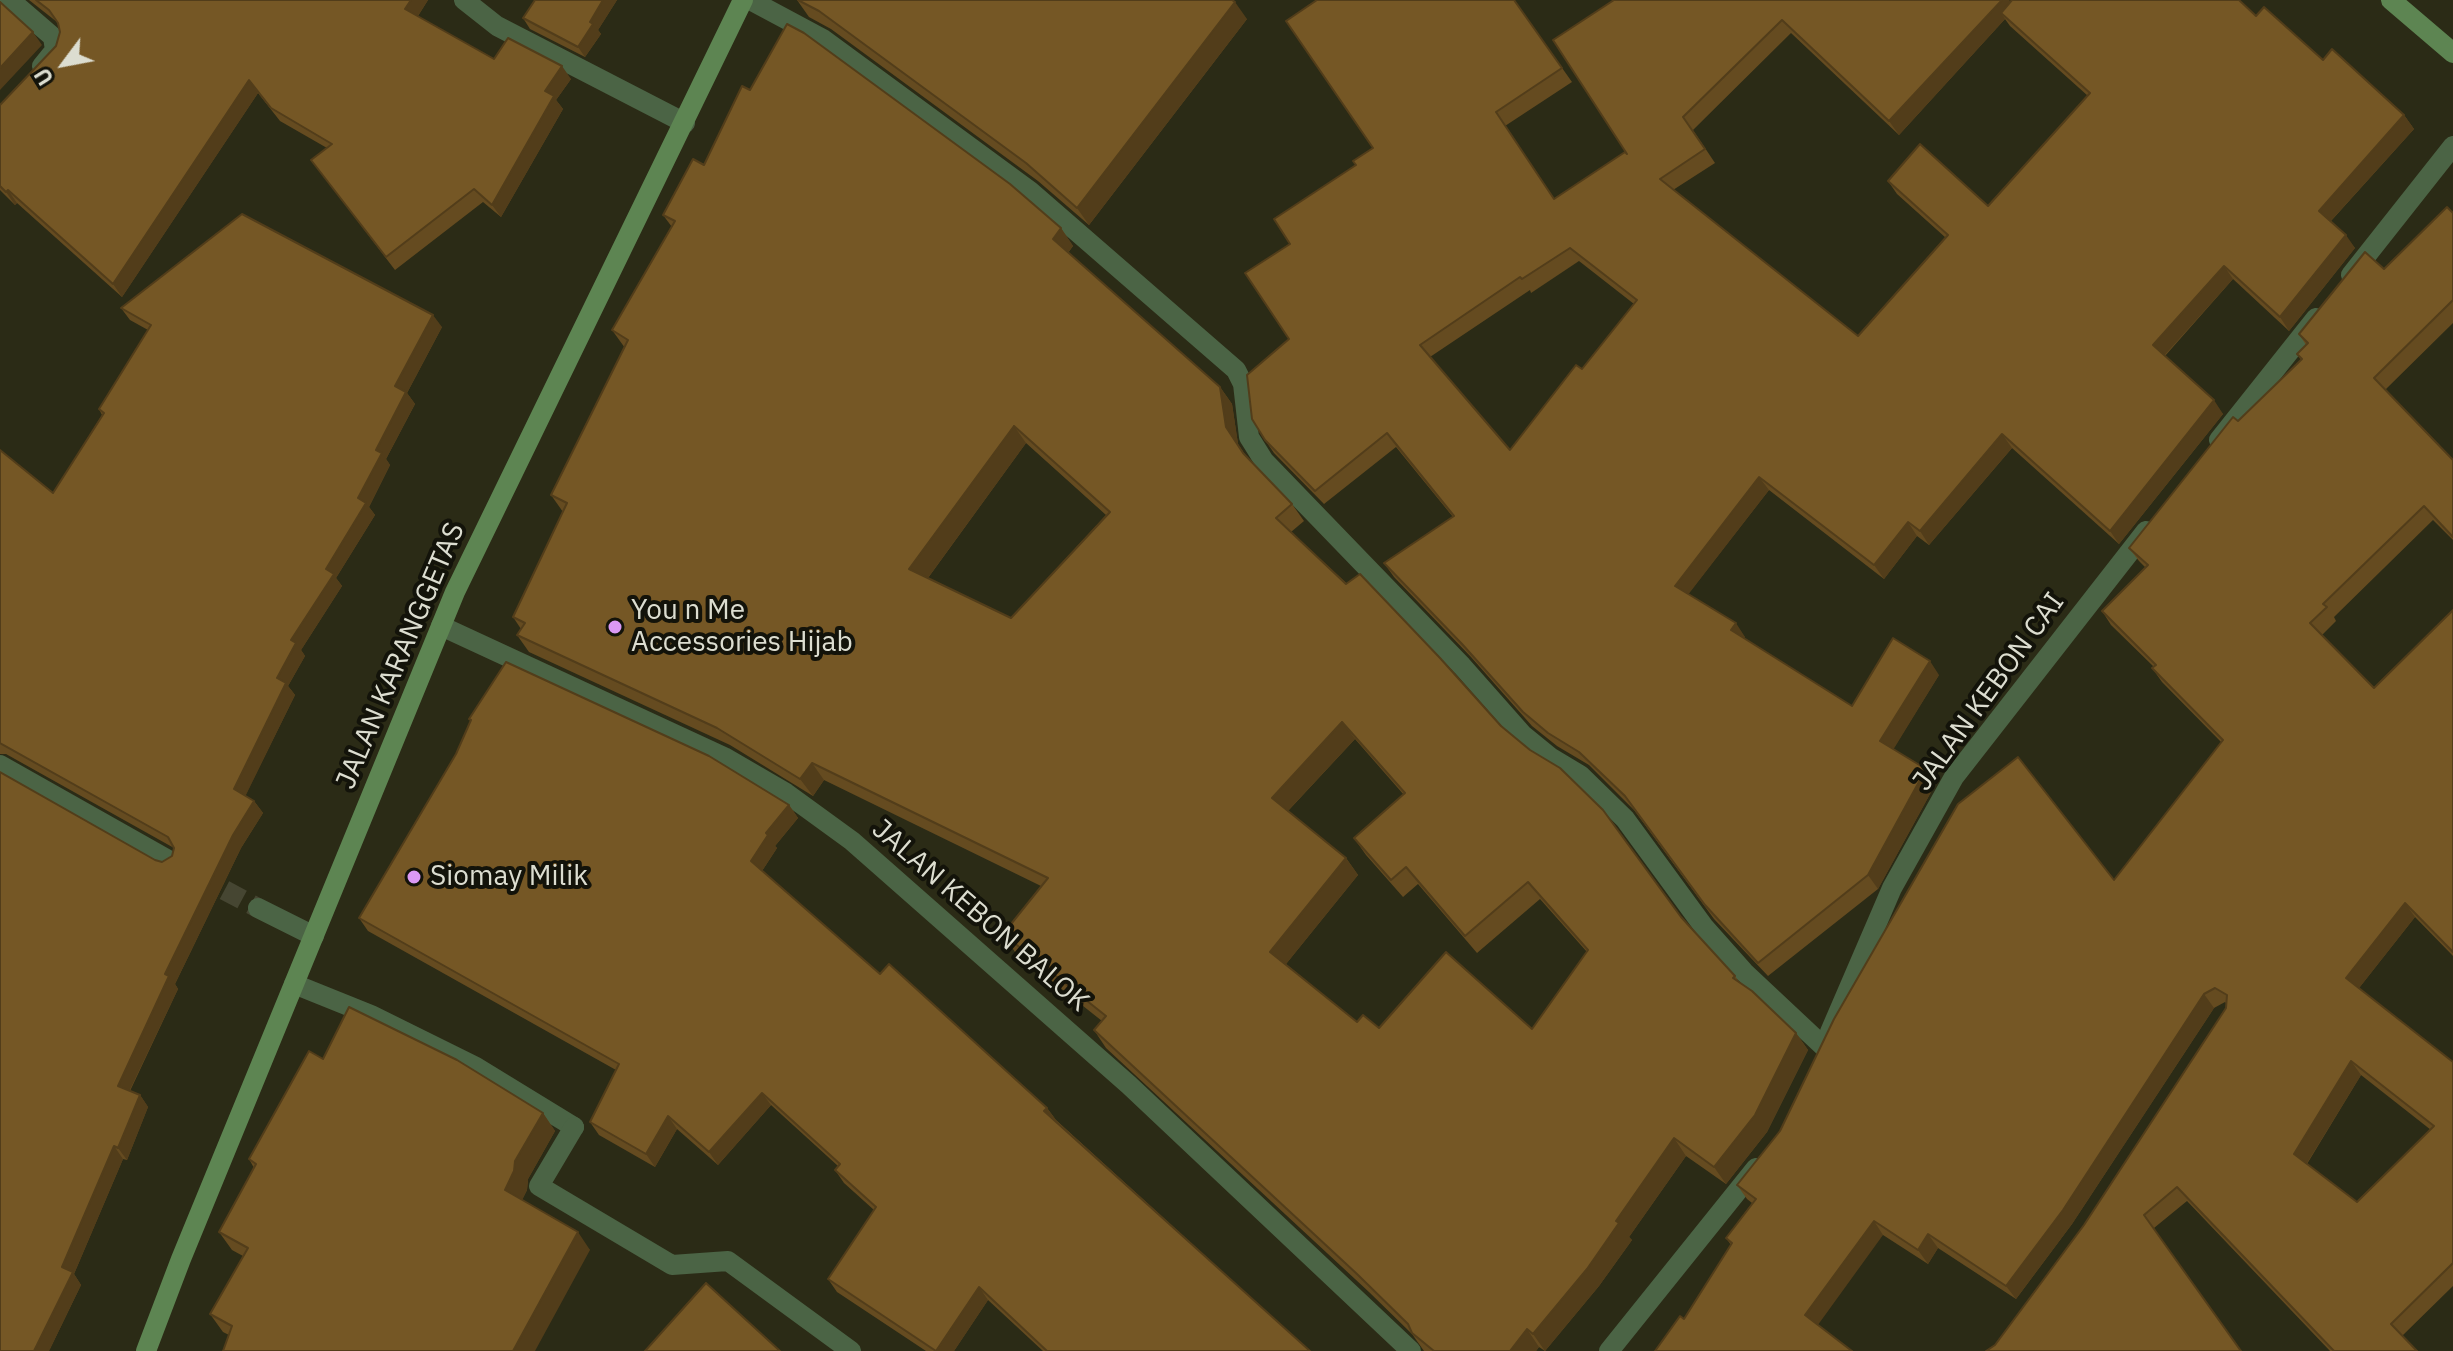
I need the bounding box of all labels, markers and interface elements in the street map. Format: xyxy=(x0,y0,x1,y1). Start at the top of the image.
north arrow xyxy=(24,24,104,104)
text: U xyxy=(27,63,60,91)
street label: JALAN KARANGGETAS xyxy=(330,518,472,794)
street label: JALAN KEBON CAI xyxy=(1906,587,2072,797)
place label: You n Me Accessories Hijab xyxy=(631,594,853,660)
marker: You n Me Accessories Hijab xyxy=(606,618,624,636)
street label: JALAN KEBON BALOK xyxy=(865,813,1095,1019)
place label: Siomay Milik xyxy=(430,860,588,894)
marker: Siomay Milik xyxy=(405,868,423,886)

